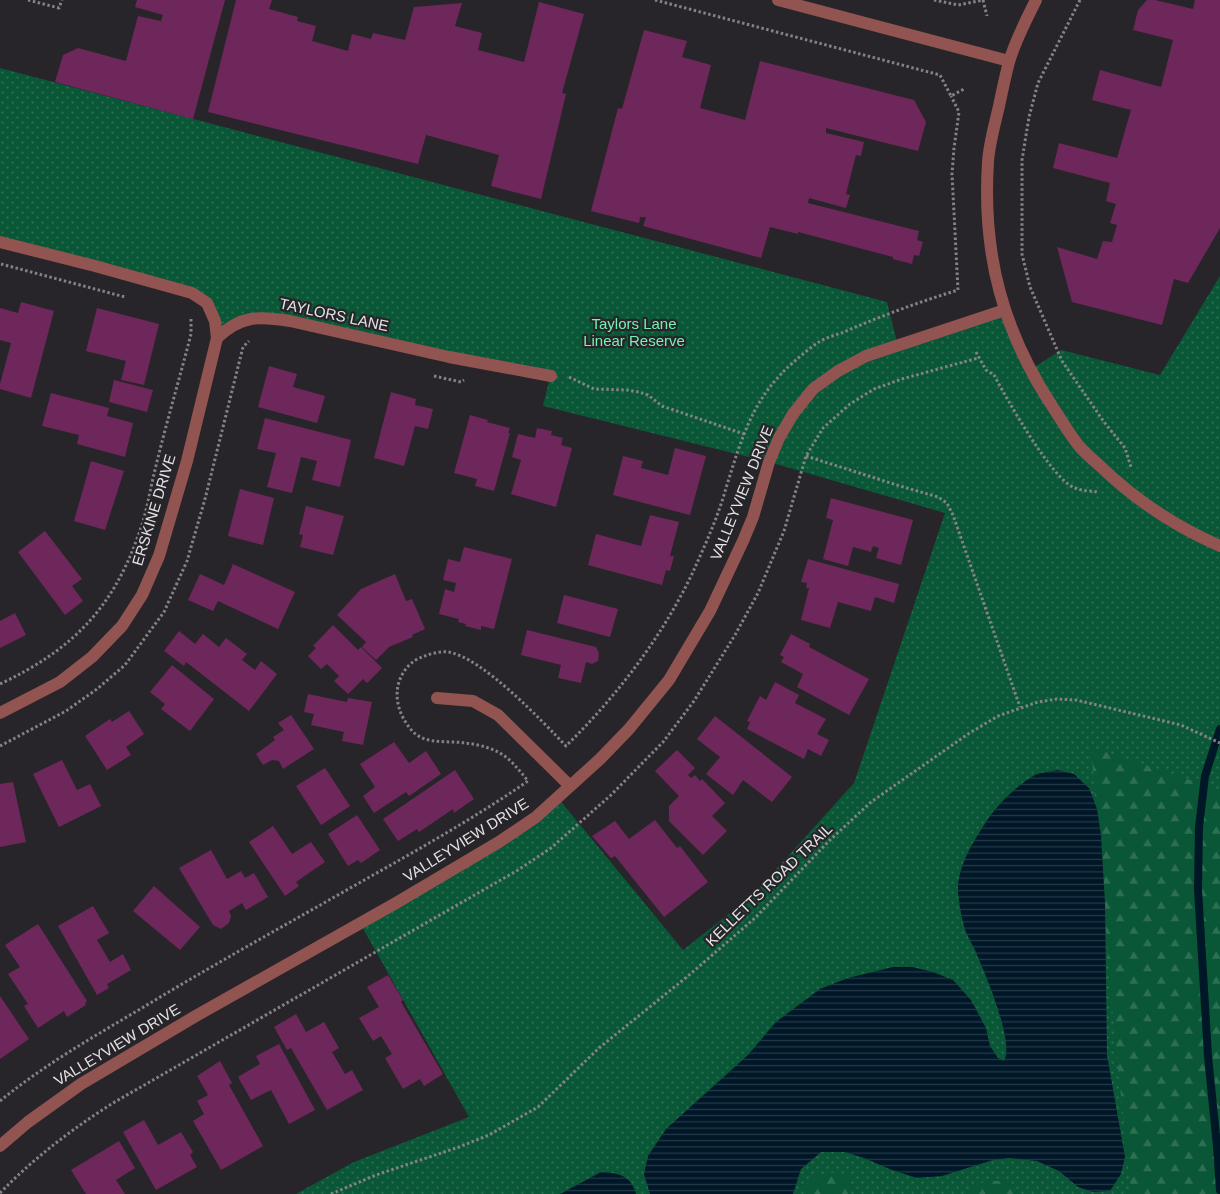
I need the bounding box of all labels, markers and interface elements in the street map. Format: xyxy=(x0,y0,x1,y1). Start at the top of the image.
street label: TAYLORS LANE xyxy=(278,295,390,334)
park label: Taylors Lane Linear Reserve xyxy=(583,315,685,349)
street label: VALLEYVIEW DRIVE xyxy=(707,423,776,563)
street label: ERSKINE DRIVE xyxy=(128,452,179,568)
street label: VALLEYVIEW DRIVE xyxy=(400,794,531,885)
street label: KELLETTS ROAD TRAIL xyxy=(702,820,835,949)
street label: VALLEYVIEW DRIVE xyxy=(51,1000,183,1089)

